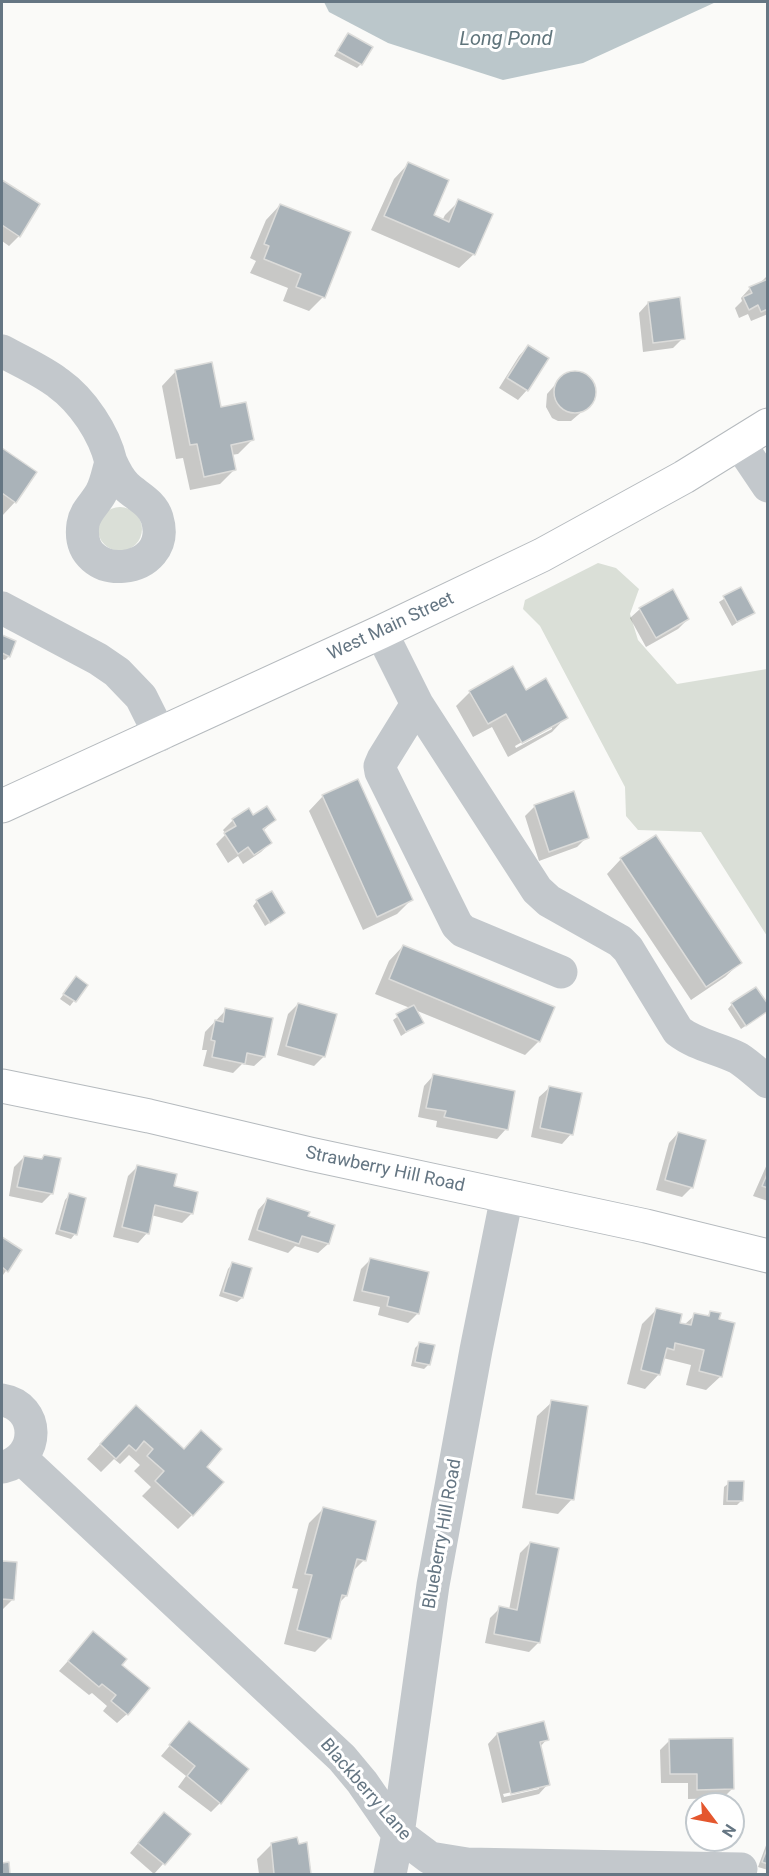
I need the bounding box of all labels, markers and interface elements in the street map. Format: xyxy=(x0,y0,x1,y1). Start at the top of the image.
water label: Long Pond xyxy=(460,28,552,52)
street label: West Main Street xyxy=(325,588,457,666)
street label: Strawberry Hill Road xyxy=(303,1143,467,1197)
street label: Blueberry Hill Road xyxy=(419,1457,467,1611)
street label: Blackberry Lane xyxy=(315,1735,415,1845)
north arrow xyxy=(685,1792,745,1852)
text: N xyxy=(718,1821,740,1841)

